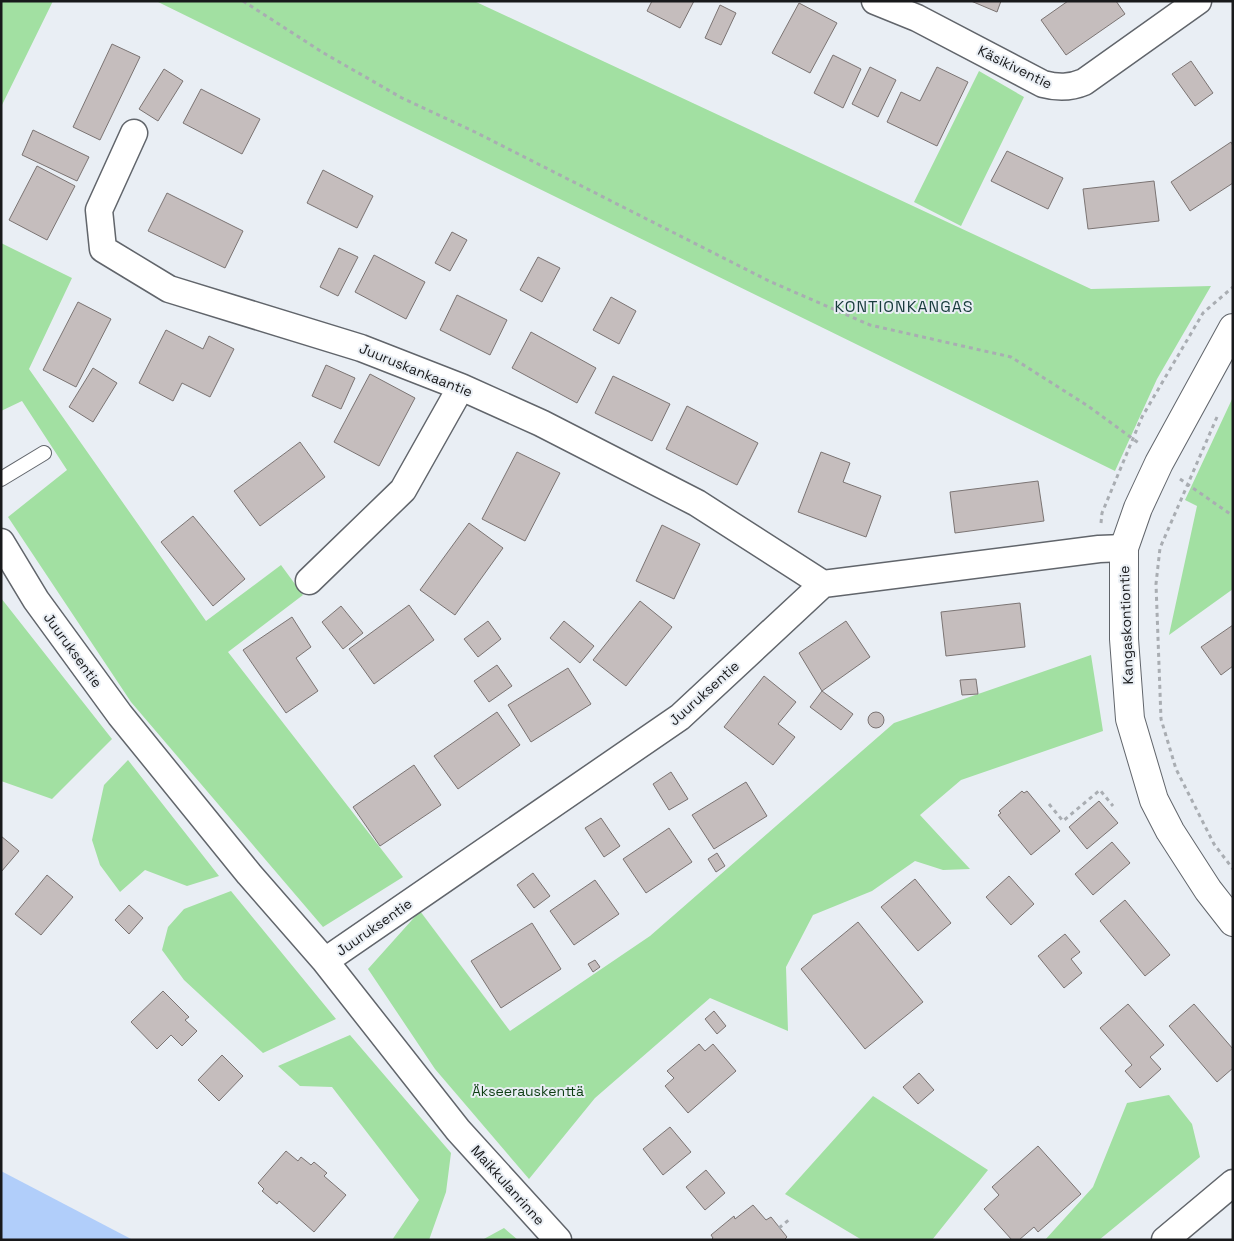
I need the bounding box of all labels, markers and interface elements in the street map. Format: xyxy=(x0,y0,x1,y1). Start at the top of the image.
street label: Käsikiventie xyxy=(975,41,1055,93)
district label: KONTIONKANGAS xyxy=(834,296,974,317)
street label: Juuruskankaantie xyxy=(357,339,475,401)
street label: Kangaskontiontie xyxy=(1115,565,1137,685)
street label: Juuruksentie xyxy=(40,609,106,691)
street label: Juuruksentie xyxy=(665,657,743,729)
street label: Juuruksentie xyxy=(333,894,415,960)
park label: Äkseerauskenttä xyxy=(472,1082,584,1100)
street label: Maikkulanrinne xyxy=(467,1141,549,1229)

